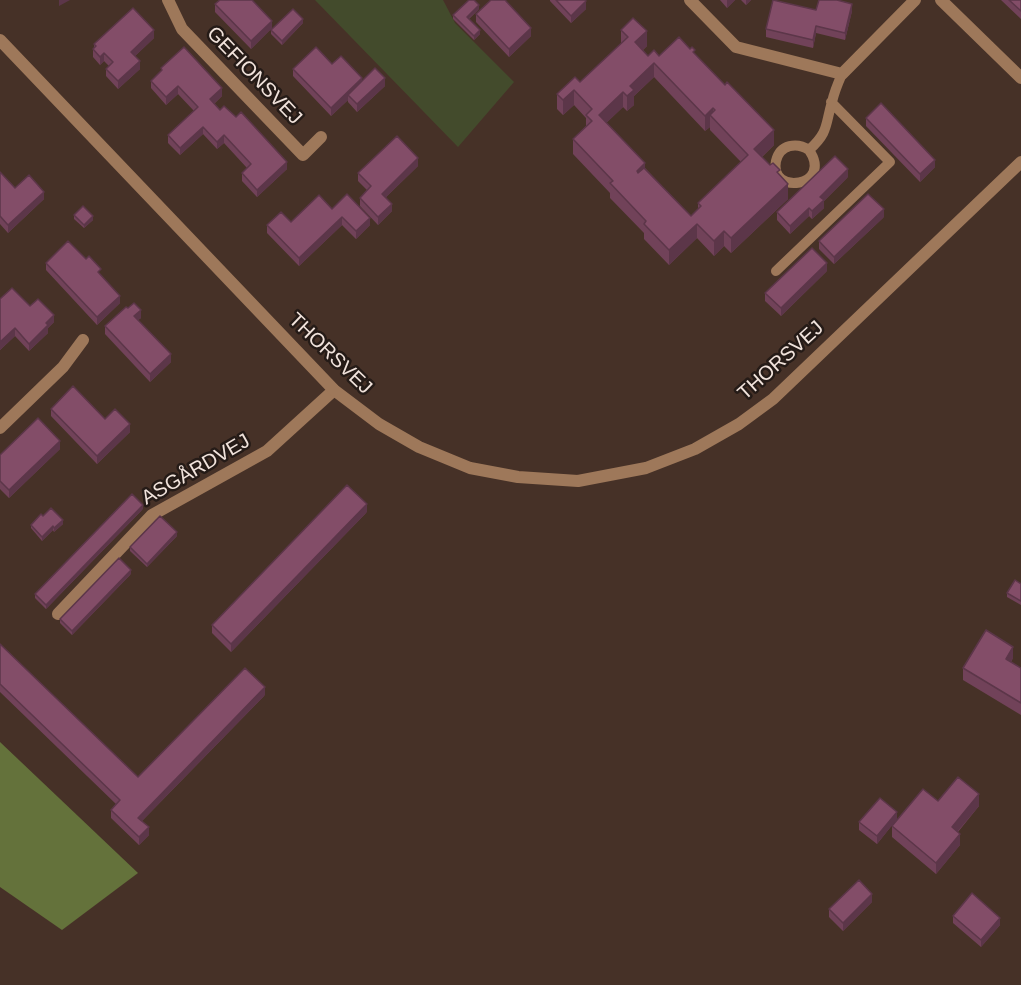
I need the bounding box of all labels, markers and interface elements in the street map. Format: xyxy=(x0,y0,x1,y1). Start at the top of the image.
street label: GEFIONSVEJ xyxy=(201,22,307,130)
street label: THORSVEJ xyxy=(283,308,377,400)
street label: THORSVEJ xyxy=(733,316,829,406)
street label: ASGÅRDVEJ xyxy=(138,429,254,511)

